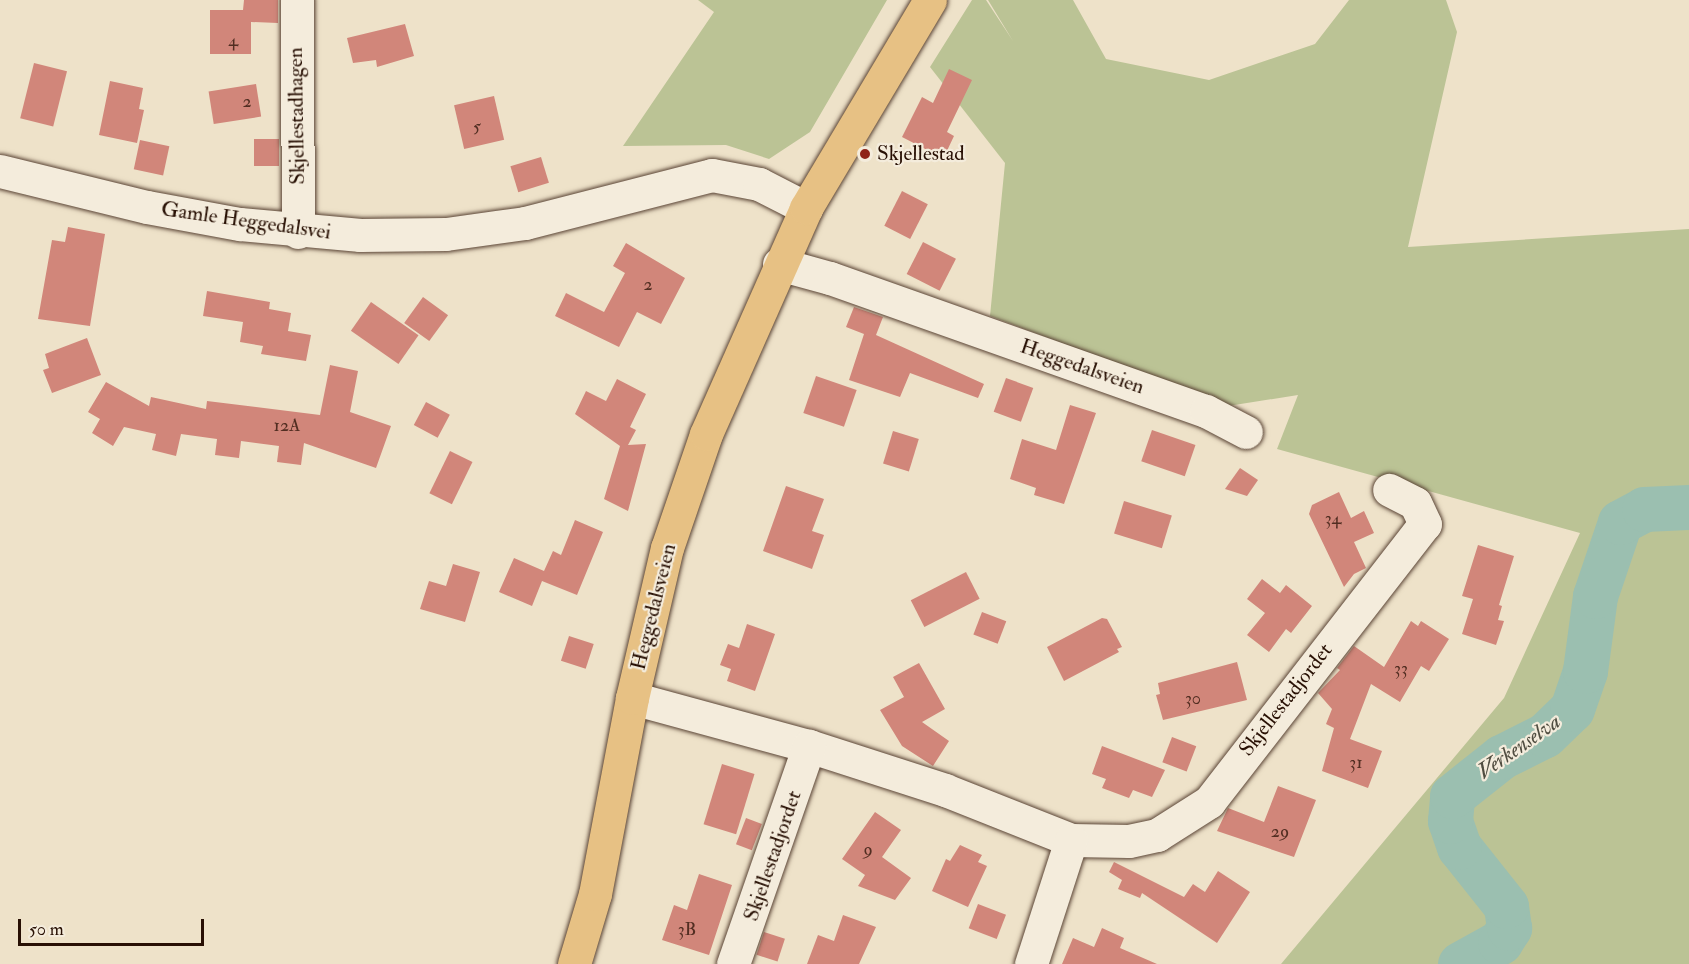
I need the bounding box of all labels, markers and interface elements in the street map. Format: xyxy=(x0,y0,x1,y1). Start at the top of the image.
house number: 4 xyxy=(228,30,238,52)
street label: Skjellestadhagen xyxy=(283,47,311,185)
house number: 2 xyxy=(242,91,252,113)
house number: 5 xyxy=(473,116,481,138)
place label: Skjellestad xyxy=(877,141,965,167)
marker: Skjellestad xyxy=(858,147,872,161)
street label: Gamle Heggedalsvei xyxy=(160,197,332,245)
house number: 2 xyxy=(643,274,653,296)
street label: Heggedalsveien xyxy=(1017,334,1147,400)
house number: 12A xyxy=(274,415,300,437)
house number: 34 xyxy=(1325,508,1341,530)
street label: Heggedalsveien xyxy=(626,541,682,673)
street label: Skjellestadjordet xyxy=(1234,639,1338,761)
house number: 33 xyxy=(1394,658,1408,680)
house number: 30 xyxy=(1185,688,1201,710)
water label: Verkenselva xyxy=(1472,709,1566,785)
house number: 31 xyxy=(1349,752,1363,774)
street label: Skjellestadjordet xyxy=(739,787,807,925)
house number: 29 xyxy=(1271,821,1289,843)
house number: 9 xyxy=(863,839,873,861)
scale bar xyxy=(21,907,207,945)
text: 50 m xyxy=(29,918,64,941)
house number: 3B xyxy=(678,919,696,941)

